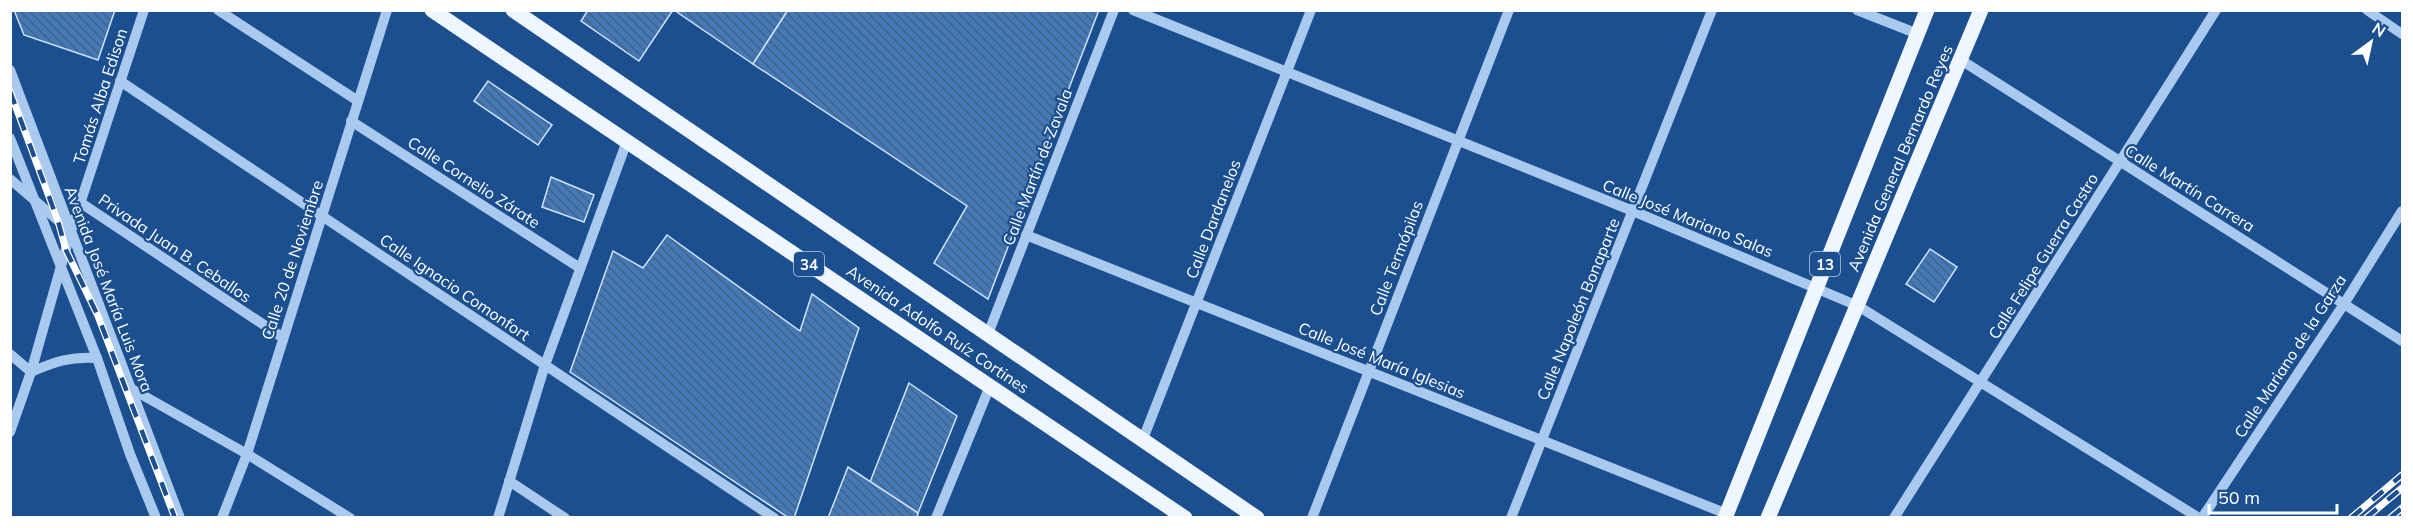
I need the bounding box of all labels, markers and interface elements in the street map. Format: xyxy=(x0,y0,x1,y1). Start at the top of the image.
north arrow xyxy=(2341,12,2401,72)
text: N xyxy=(2369,18,2390,41)
street label: Tomás Alba Edison xyxy=(69,26,131,166)
street label: Avenida General Bernardo Reyes xyxy=(1843,42,1957,274)
street label: Calle Martín de Zavala xyxy=(998,86,1076,248)
street label: Calle Cornelio Zárate xyxy=(404,132,544,232)
street label: Calle Martín Carrera xyxy=(2121,140,2259,236)
street label: Calle Dardanelos xyxy=(1181,156,1245,281)
street label: Calle Felipe Guerra Castro xyxy=(1984,169,2102,343)
street label: Calle José Mariano Salas xyxy=(1600,175,1776,261)
street label: Calle 20 de Noviembre xyxy=(257,178,327,342)
street label: Avenida José María Luis Mora xyxy=(60,183,158,395)
street label: Privada Juan B. Ceballos xyxy=(95,189,255,307)
street label: Calle Termópilas xyxy=(1365,198,1427,318)
street label: Calle Napoleón Bonaparte xyxy=(1532,215,1624,403)
street label: Calle Ignacio Comonfort xyxy=(376,229,534,345)
road number: 34 xyxy=(794,252,824,276)
road number: 13 xyxy=(1810,252,1840,276)
street label: Avenida Adolfo Ruíz Cortines xyxy=(843,260,1033,398)
street label: Calle Mariano de la Garza xyxy=(2230,270,2350,442)
street label: Calle José María Iglesias xyxy=(1296,317,1468,403)
scale bar xyxy=(2209,477,2336,515)
text: 50 m xyxy=(2218,486,2260,509)

